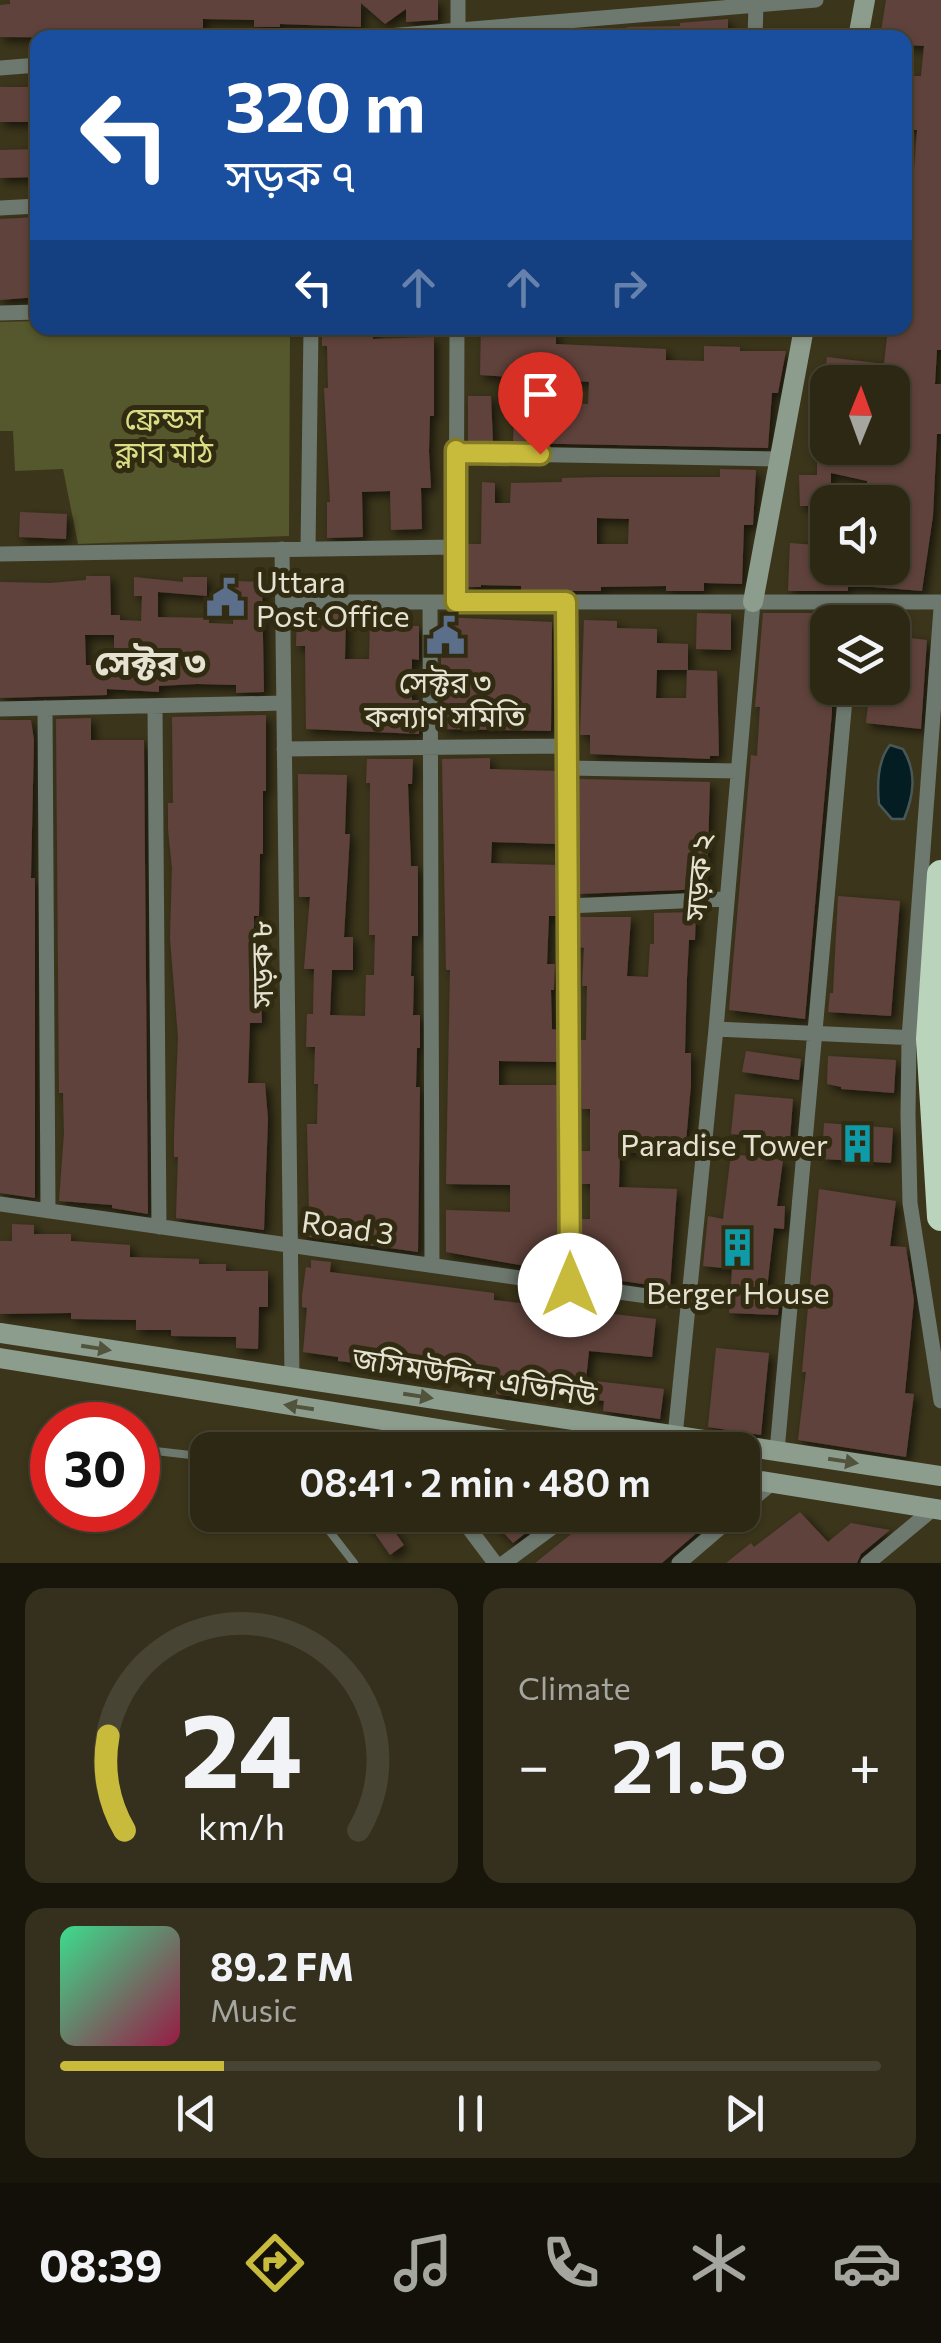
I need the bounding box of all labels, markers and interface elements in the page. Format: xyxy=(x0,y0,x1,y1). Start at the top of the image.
text: 320 m xyxy=(225,61,426,146)
icon: left xyxy=(60,70,190,200)
text: সড়ক ৭ xyxy=(225,146,357,201)
icon: left xyxy=(286,260,341,315)
icon: ahead xyxy=(391,260,446,315)
icon: ahead xyxy=(496,260,551,315)
icon: right xyxy=(601,260,656,315)
pin xyxy=(498,352,583,455)
north arrow xyxy=(810,365,910,465)
map controls xyxy=(810,365,910,705)
icon: arrive xyxy=(513,367,568,422)
park label: ফ্রেন্ডস ক্লাব মাঠ xyxy=(114,398,214,469)
button: sound xyxy=(810,485,910,585)
place label: Uttara Post Office xyxy=(256,562,409,633)
public building icon: Uttara Post Office xyxy=(205,576,247,618)
button: layers xyxy=(810,605,910,705)
public building icon: সেক্টর ৩ কল্যাণ সমিতি xyxy=(424,615,466,657)
district label: সেক্টর ৩ xyxy=(94,639,206,682)
place label: সেক্টর ৩ কল্যাণ সমিতি xyxy=(364,662,526,733)
street label: সড়ক ২ xyxy=(675,831,719,923)
street label: সড়ক ৮ xyxy=(241,920,279,1009)
building icon: Paradise Tower xyxy=(837,1122,879,1164)
place label: Paradise Tower xyxy=(620,1125,828,1162)
street label: Road 3 xyxy=(299,1201,397,1251)
building icon: Berger House xyxy=(717,1226,759,1268)
position arrow xyxy=(518,1233,622,1337)
place label: Berger House xyxy=(646,1273,830,1310)
street label: জসিমউদ্দিন এভিনিউ xyxy=(349,1337,600,1413)
one-way arrow xyxy=(81,1340,113,1356)
one-way arrow xyxy=(402,1389,434,1405)
one-way arrow xyxy=(282,1398,314,1414)
speed limit sign: 30 xyxy=(30,1402,160,1532)
one-way arrow xyxy=(828,1453,859,1469)
text: 08:41 · 2 min · 480 m xyxy=(299,1458,651,1505)
text: Climate xyxy=(518,1667,631,1707)
text: 24 xyxy=(181,1682,302,1809)
text: 21.5° xyxy=(611,1717,787,1808)
text: − xyxy=(518,1730,549,1797)
text: + xyxy=(849,1730,881,1797)
text: km/h xyxy=(198,1804,285,1847)
text: 89.2 FM xyxy=(210,1942,354,1989)
text: Music xyxy=(210,1989,297,2029)
icon: previous xyxy=(169,2086,224,2141)
icon: pause xyxy=(443,2086,498,2141)
icon: next xyxy=(717,2086,772,2141)
icon: directions xyxy=(240,2228,310,2298)
icon: music xyxy=(388,2228,458,2298)
icon: phone xyxy=(536,2228,606,2298)
icon: climate xyxy=(684,2228,754,2298)
icon: car xyxy=(832,2228,902,2298)
text: 08:39 xyxy=(39,2236,163,2291)

